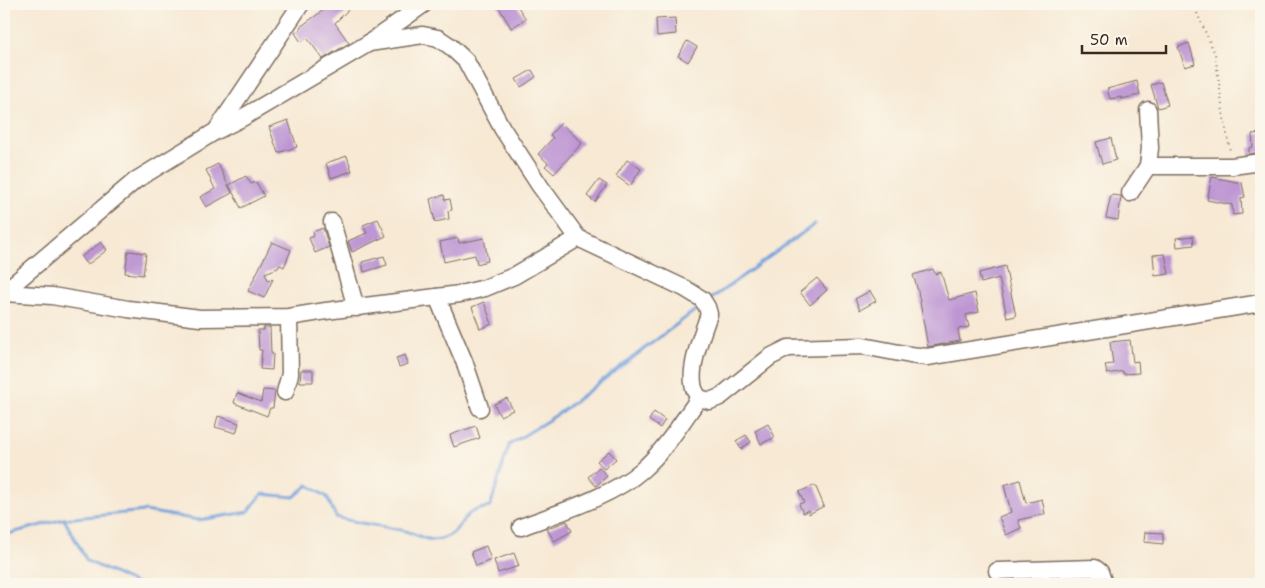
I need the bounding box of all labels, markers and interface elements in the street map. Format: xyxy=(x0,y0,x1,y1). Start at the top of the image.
scale bar xyxy=(1082,22,1166,54)
text: 50 m xyxy=(1090,30,1128,50)

